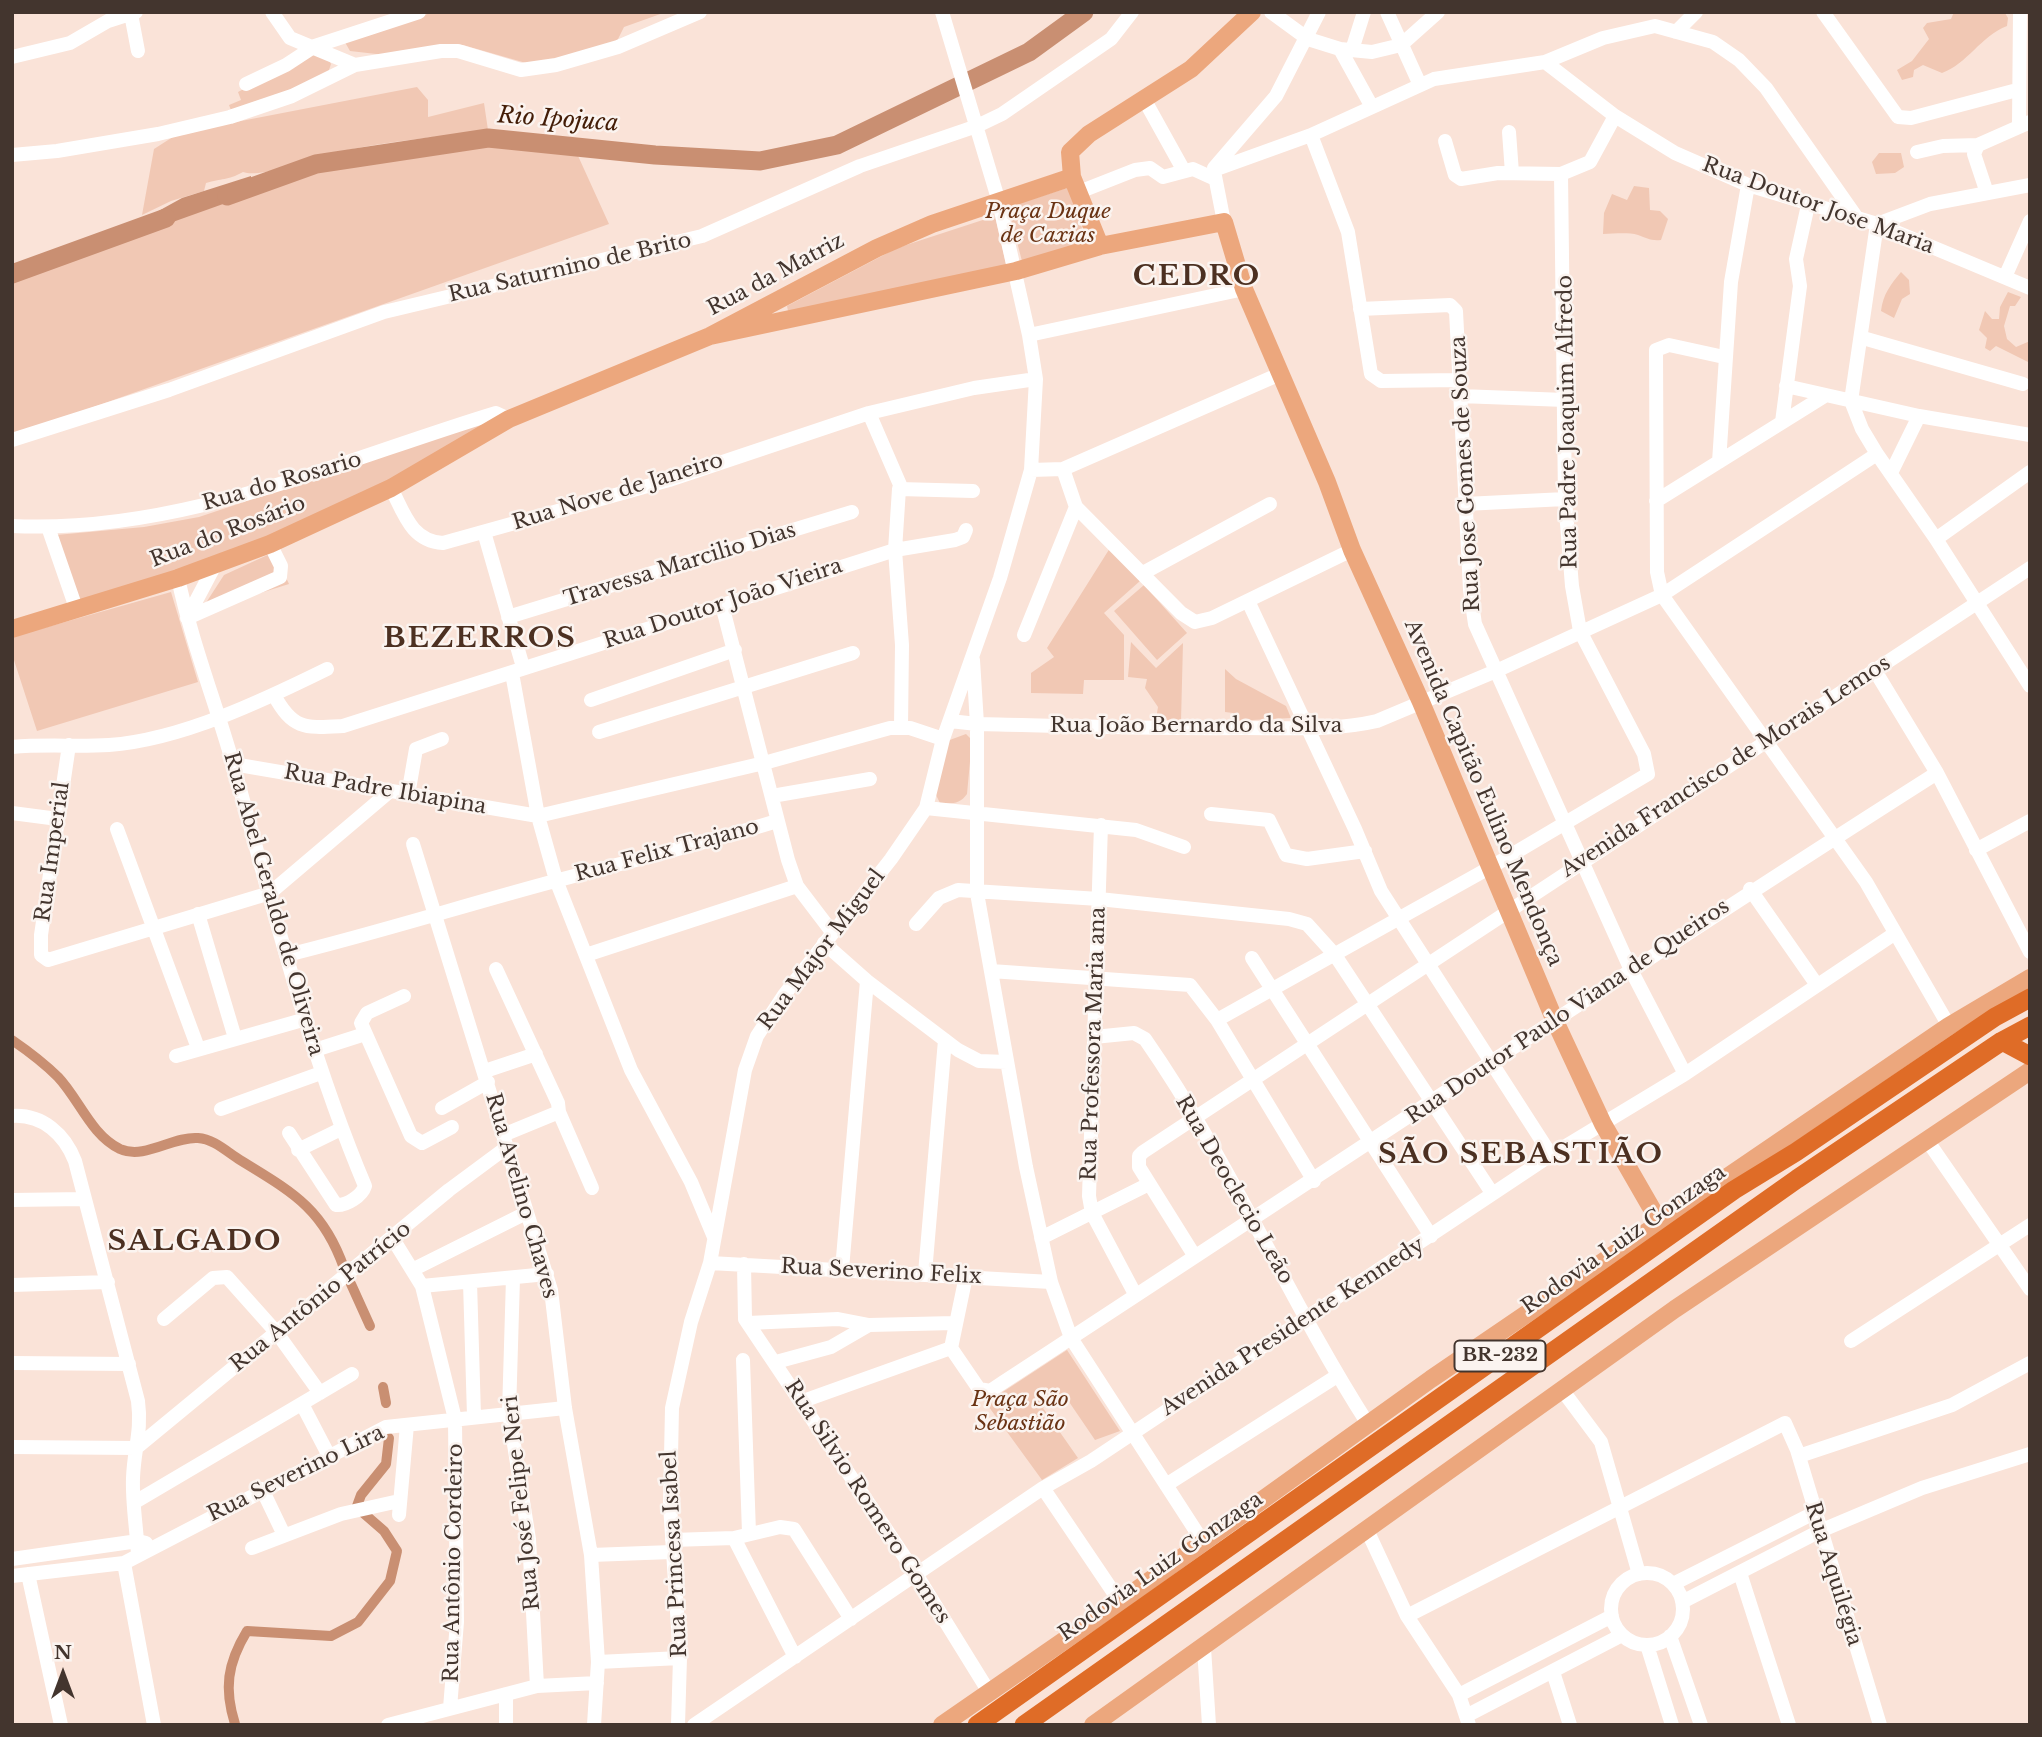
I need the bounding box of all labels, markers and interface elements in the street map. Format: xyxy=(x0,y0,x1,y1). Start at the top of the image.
water label: Rio Ipojuca xyxy=(497,102,619,138)
street label: Rua Doutor Jose Maria xyxy=(1699,152,1937,260)
park label: Praça Duque de Caxias xyxy=(985,199,1111,249)
street label: Rua Saturnino de Brito xyxy=(446,228,694,308)
street label: Rua da Matriz xyxy=(703,228,849,322)
district label: CEDRO xyxy=(1133,260,1261,294)
street label: Rua Padre Joaquim Alfredo xyxy=(1553,275,1583,569)
street label: Rua Jose Gomes de Souza xyxy=(1446,335,1486,613)
street label: Rua do Rosario xyxy=(200,447,364,517)
street label: Rua Nove de Janeiro xyxy=(510,448,726,536)
street label: Rua do Rosário xyxy=(147,491,309,573)
street label: Travessa Marcilio Dias xyxy=(561,518,799,612)
street label: Rua Doutor João Vieira xyxy=(600,553,846,655)
street label: Avenida Capitão Eulino Mendonça xyxy=(1398,616,1568,970)
district label: BEZERROS xyxy=(384,622,576,656)
street label: Avenida Francisco de Morais Lemos xyxy=(1557,651,1895,883)
street label: Rua João Bernardo da Silva xyxy=(1050,713,1342,739)
street label: Rua Abel Geraldo de Oliveira xyxy=(218,749,328,1059)
street label: Rua Padre Ibiapina xyxy=(282,760,488,820)
street label: Rua Imperial xyxy=(31,780,75,924)
street label: Rua Felix Trajano xyxy=(572,814,762,888)
street label: Rua Major Miguel xyxy=(753,865,891,1035)
street label: Rua Doutor Paulo Viana de Queiros xyxy=(1402,894,1734,1130)
street label: Rua Professora Maria ana xyxy=(1077,907,1111,1181)
street label: Rua Avelino Chaves xyxy=(480,1090,562,1302)
street label: Rua Deoclecio Leão xyxy=(1170,1091,1298,1289)
district label: SÃO SEBASTIÃO xyxy=(1380,1138,1662,1172)
street label: Rodovia Luiz Gonzaga xyxy=(1517,1160,1731,1320)
street label: Rua Antônio Patrício xyxy=(226,1216,416,1378)
district label: SALGADO xyxy=(108,1225,282,1259)
street label: Avenida Presidente Kennedy xyxy=(1157,1232,1429,1422)
street label: Rua Severino Felix xyxy=(780,1254,982,1290)
road number: BR-232 xyxy=(1454,1340,1546,1372)
street label: Rua Silvio Romero Gomes xyxy=(779,1375,955,1629)
park label: Praça São Sebastião xyxy=(971,1387,1069,1437)
street label: Rua José Felipe Neri xyxy=(498,1394,546,1612)
street label: Rua Severino Lira xyxy=(204,1420,388,1528)
street label: Rua Antônio Cordeiro xyxy=(439,1443,469,1683)
street label: Rua Princesa Isabel xyxy=(657,1450,693,1658)
street label: Rodovia Luiz Gonzaga xyxy=(1054,1487,1268,1647)
street label: Rua Aquilégia xyxy=(1799,1499,1867,1649)
north arrow xyxy=(28,1639,98,1709)
text: N xyxy=(54,1641,72,1664)

